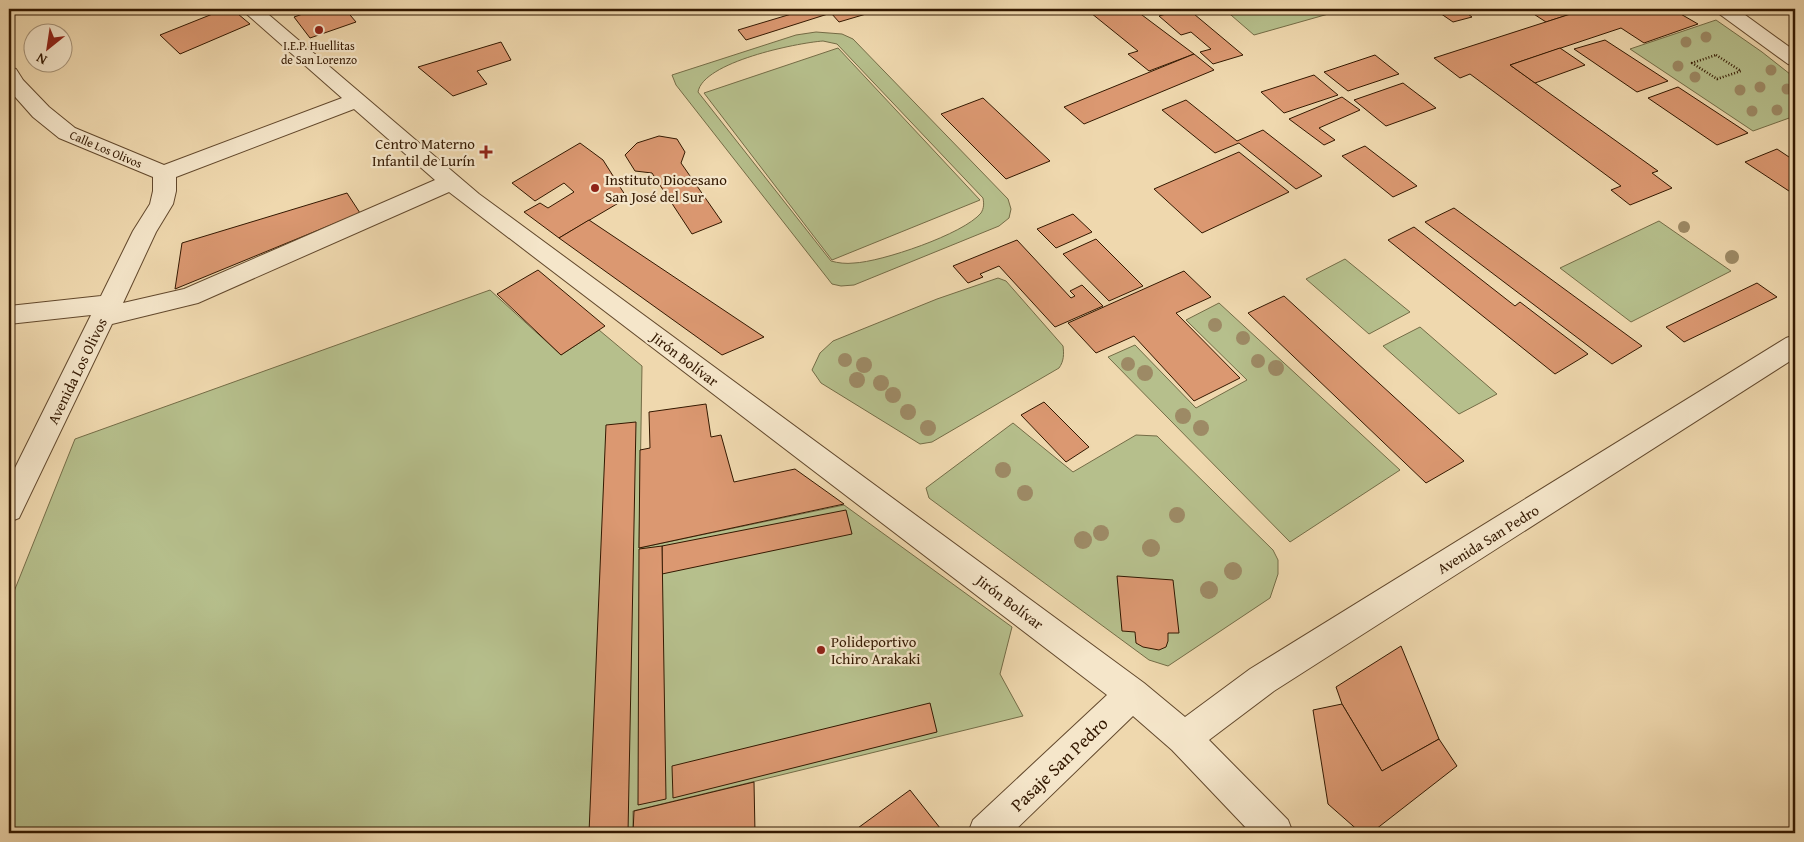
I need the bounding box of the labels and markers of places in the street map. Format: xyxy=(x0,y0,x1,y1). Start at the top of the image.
marker: I.E.P. Huellitas de San Lorenzo xyxy=(313,24,325,36)
place label: I.E.P. Huellitas de San Lorenzo xyxy=(281,37,357,68)
place label: Centro Materno Infantil de Lurín xyxy=(372,133,476,171)
marker: Centro Materno Infantil de Lurín xyxy=(479,145,493,159)
place label: Instituto Diocesano San José del Sur xyxy=(605,169,727,207)
marker: Instituto Diocesano San José del Sur xyxy=(589,182,601,194)
place label: Polideportivo Ichiro Arakaki xyxy=(831,631,920,669)
marker: Polideportivo Ichiro Arakaki xyxy=(815,644,827,656)

